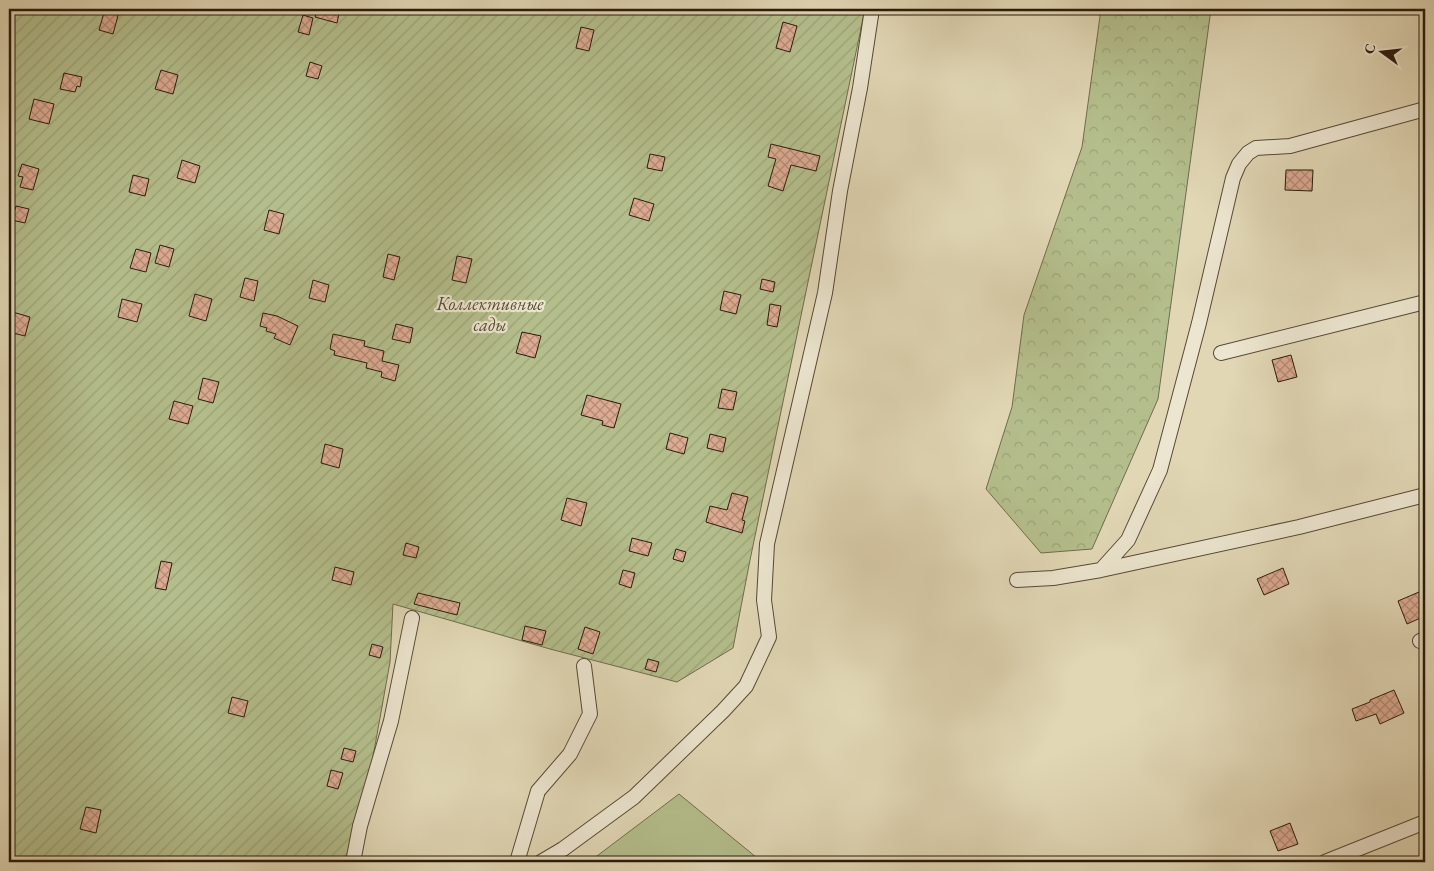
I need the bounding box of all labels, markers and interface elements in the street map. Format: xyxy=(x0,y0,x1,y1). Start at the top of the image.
north arrow xyxy=(1356,28,1406,78)
text: С xyxy=(1359,41,1379,56)
park label: Коллективные сады xyxy=(435,292,544,336)

